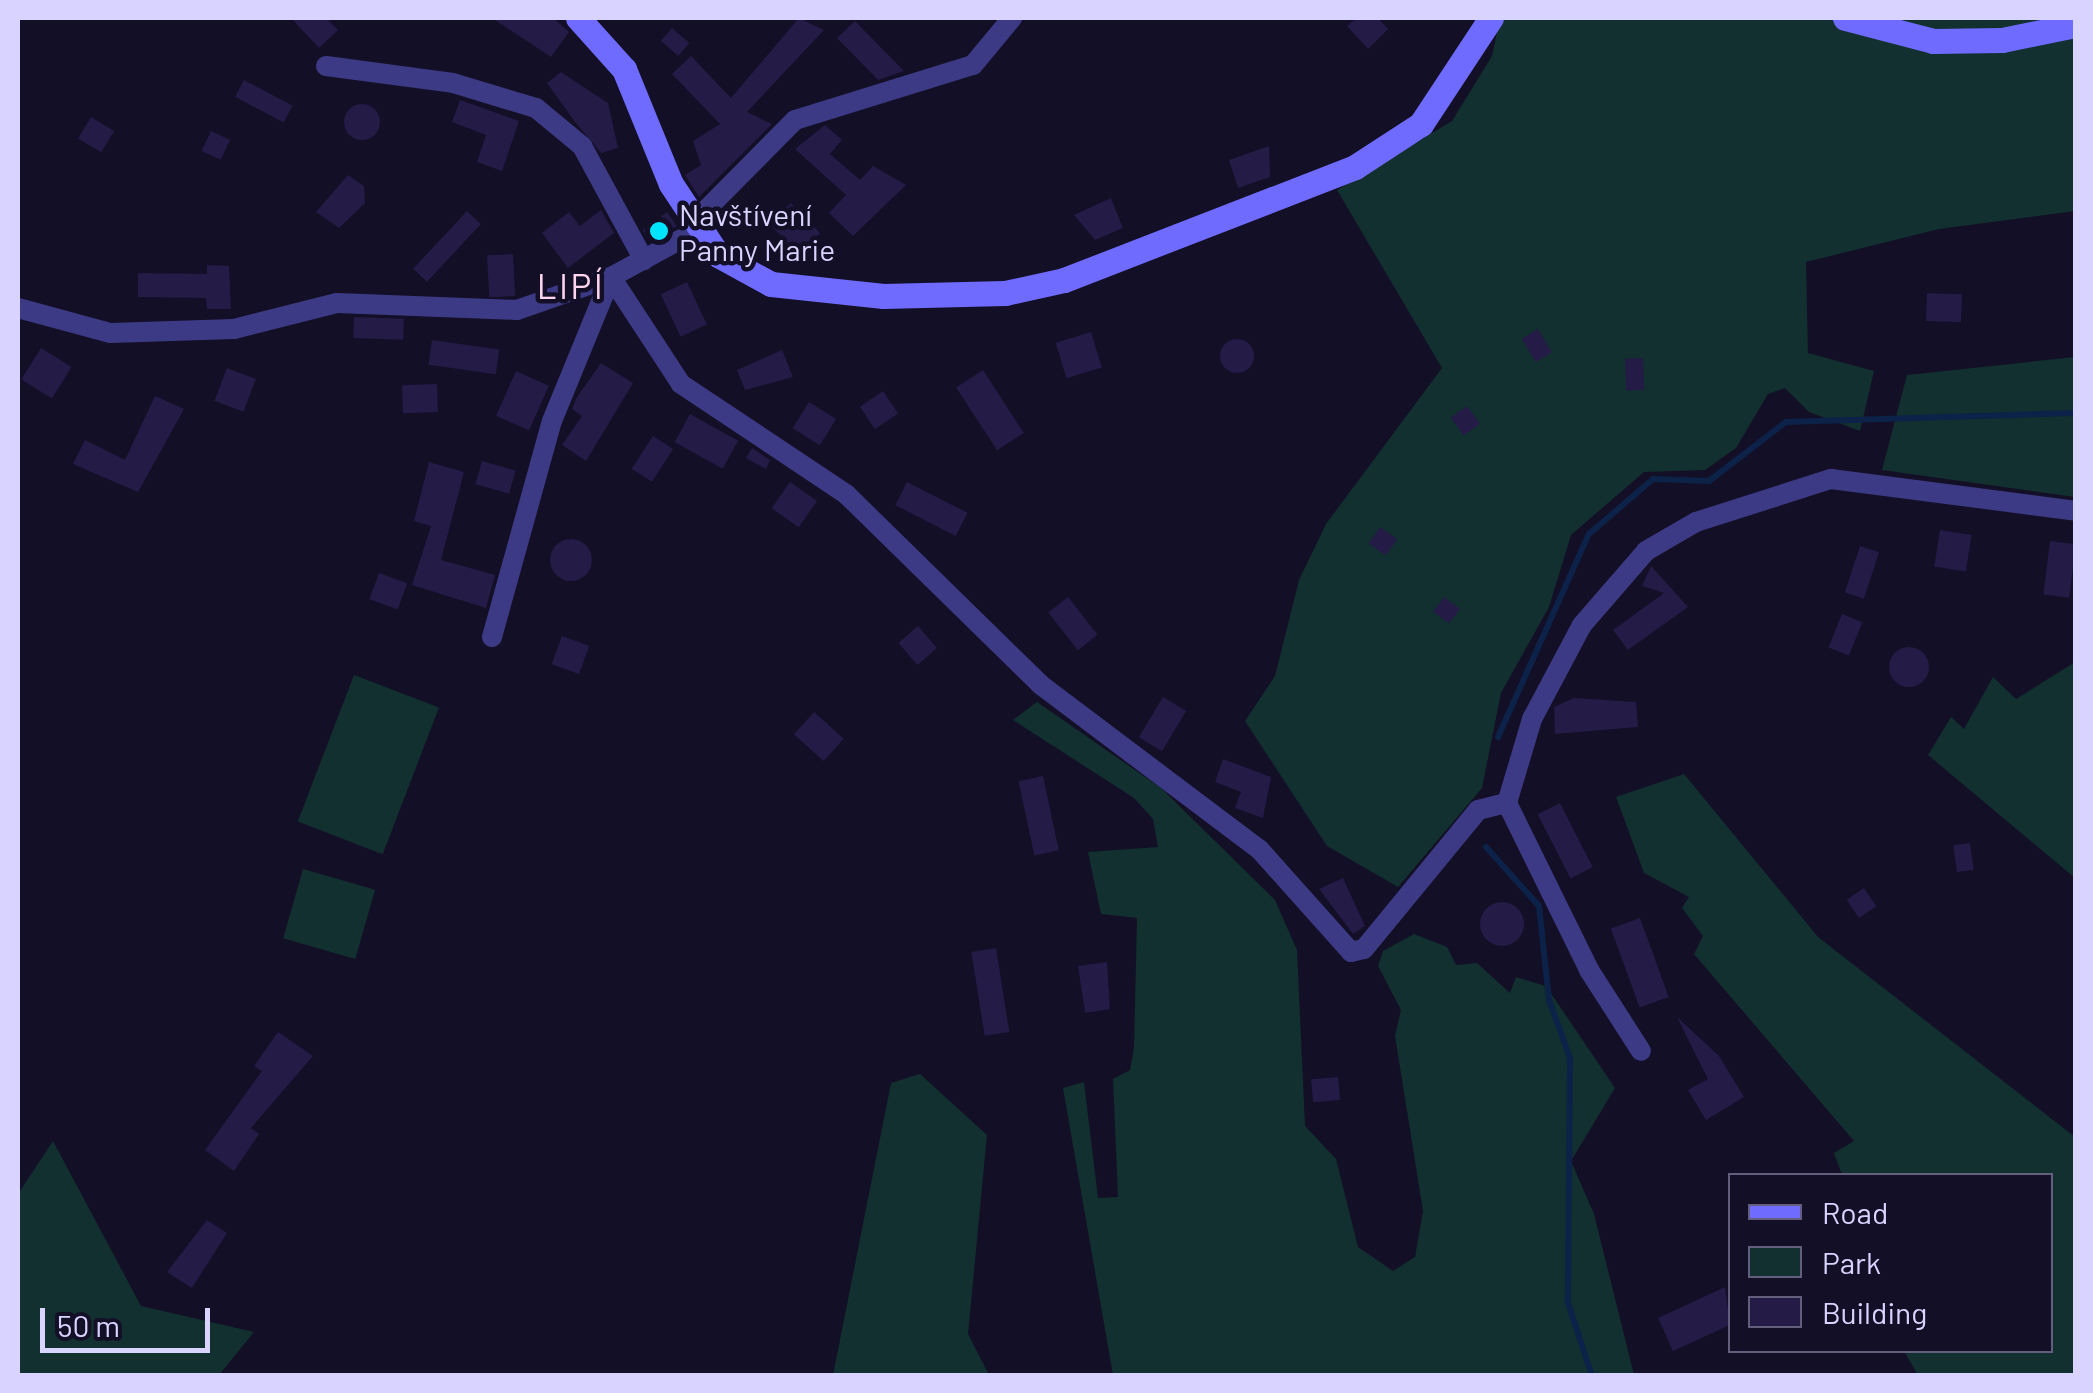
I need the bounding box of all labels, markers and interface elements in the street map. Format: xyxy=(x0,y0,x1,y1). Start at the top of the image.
place label: Navštívení Panny Marie xyxy=(679,196,835,266)
marker: Navštívení Panny Marie xyxy=(648,220,670,242)
district label: LIPÍ xyxy=(537,264,605,306)
legend xyxy=(1728,1173,2053,1353)
text: Road xyxy=(1822,1194,1888,1230)
text: Park xyxy=(1822,1244,1881,1280)
scale bar xyxy=(45,1288,215,1350)
text: Building xyxy=(1822,1294,1927,1330)
text: 50 m xyxy=(57,1307,120,1343)

